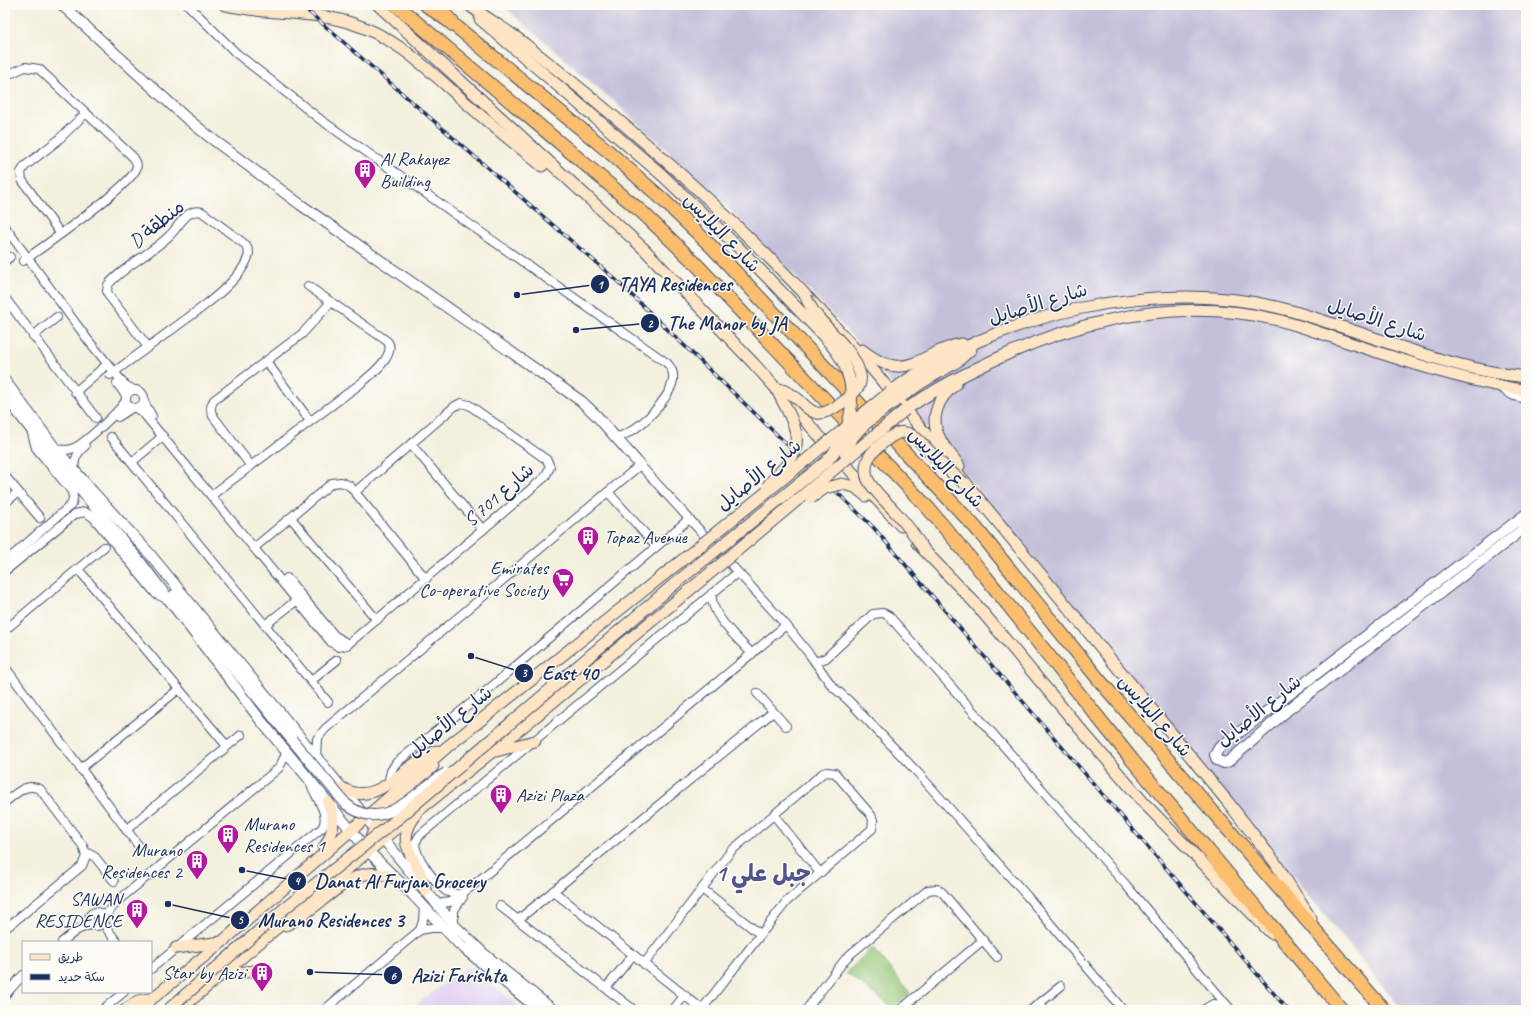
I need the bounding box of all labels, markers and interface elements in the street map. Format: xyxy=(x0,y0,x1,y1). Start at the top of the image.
place label: Al Rakayez Building xyxy=(380,147,451,193)
building icon: Al Rakayez Building xyxy=(352,157,378,190)
street label: شارع اليلايس xyxy=(678,188,766,278)
street label: D منطقة xyxy=(125,195,189,253)
callout: TAYA Residences xyxy=(590,268,740,300)
text: TAYA Residences xyxy=(618,272,734,297)
text: 1 xyxy=(597,277,604,293)
street label: شارع الأصايل xyxy=(985,277,1091,331)
street label: شارع الأصايل xyxy=(1324,292,1430,348)
callout: The Manor by JA xyxy=(640,307,795,339)
text: The Manor by JA xyxy=(668,311,788,337)
text: 2 xyxy=(647,316,654,332)
street label: شارع اليلايس xyxy=(902,423,989,514)
street label: شارع الأصايل xyxy=(711,433,807,517)
street label: S 701 شارع xyxy=(459,458,540,533)
building icon: Topaz Avenue xyxy=(575,524,601,557)
place label: Topaz Avenue xyxy=(604,525,688,549)
place label: Emirates Co-operative Society xyxy=(419,556,551,602)
supermarket icon: Emirates Co-operative Society xyxy=(550,566,576,599)
callout: East 40 xyxy=(514,657,606,689)
text: East 40 xyxy=(542,661,600,686)
text: 3 xyxy=(521,665,528,681)
street label: شارع الأصايل xyxy=(1211,669,1307,753)
street label: شارع اليلايس xyxy=(1112,670,1197,763)
street label: شارع الأصايل xyxy=(402,680,498,764)
building icon: Azizi Plaza xyxy=(488,782,514,815)
place label: Azizi Plaza xyxy=(516,783,586,807)
place label: Murano Residences 1 xyxy=(244,812,326,858)
building icon: Murano Residences 1 xyxy=(215,822,241,855)
place label: Murano Residences 2 xyxy=(101,838,183,884)
building icon: Murano Residences 2 xyxy=(184,848,210,881)
district label: جبل علي 1 xyxy=(715,859,811,894)
callout: Danat Al Furjan Grocery xyxy=(287,865,493,897)
text: Danat Al Furjan Grocery xyxy=(315,869,487,894)
text: 4 xyxy=(294,873,301,889)
place label: SAWAN RESIDENCE xyxy=(35,887,125,933)
building icon: SAWAN RESIDENCE xyxy=(124,897,150,930)
callout: Murano Residences 3 xyxy=(230,904,411,936)
text: Murano Residences 3 xyxy=(258,908,406,933)
text: 5 xyxy=(237,912,244,928)
legend xyxy=(22,941,152,993)
text: طريق xyxy=(58,949,83,965)
callout: Azizi Farishta xyxy=(383,959,515,991)
building icon: Star by Azizi xyxy=(249,960,275,993)
place label: Star by Azizi xyxy=(162,961,248,985)
text: Azizi Farishta xyxy=(411,963,508,988)
text: 6 xyxy=(390,968,397,984)
text: سكة حديد xyxy=(58,969,105,985)

